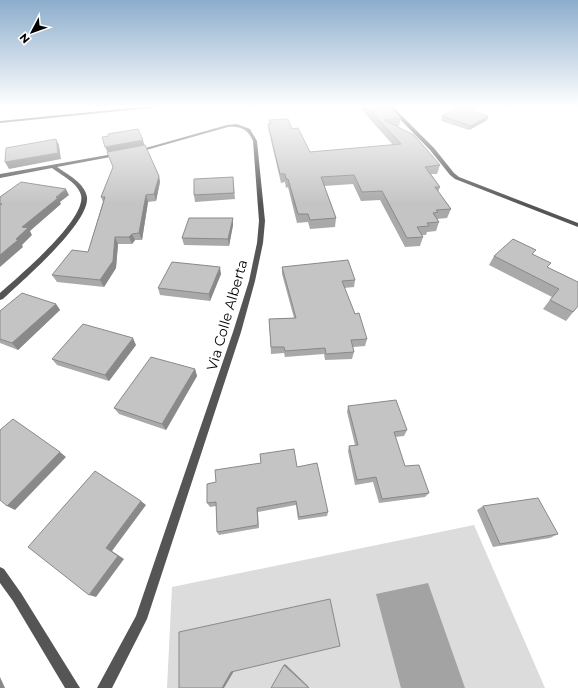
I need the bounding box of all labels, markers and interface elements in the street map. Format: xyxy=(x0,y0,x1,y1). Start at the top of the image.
north arrow xyxy=(12,12,52,52)
text: N xyxy=(16,31,33,47)
street label: Via Colle Alberta xyxy=(203,257,251,373)

